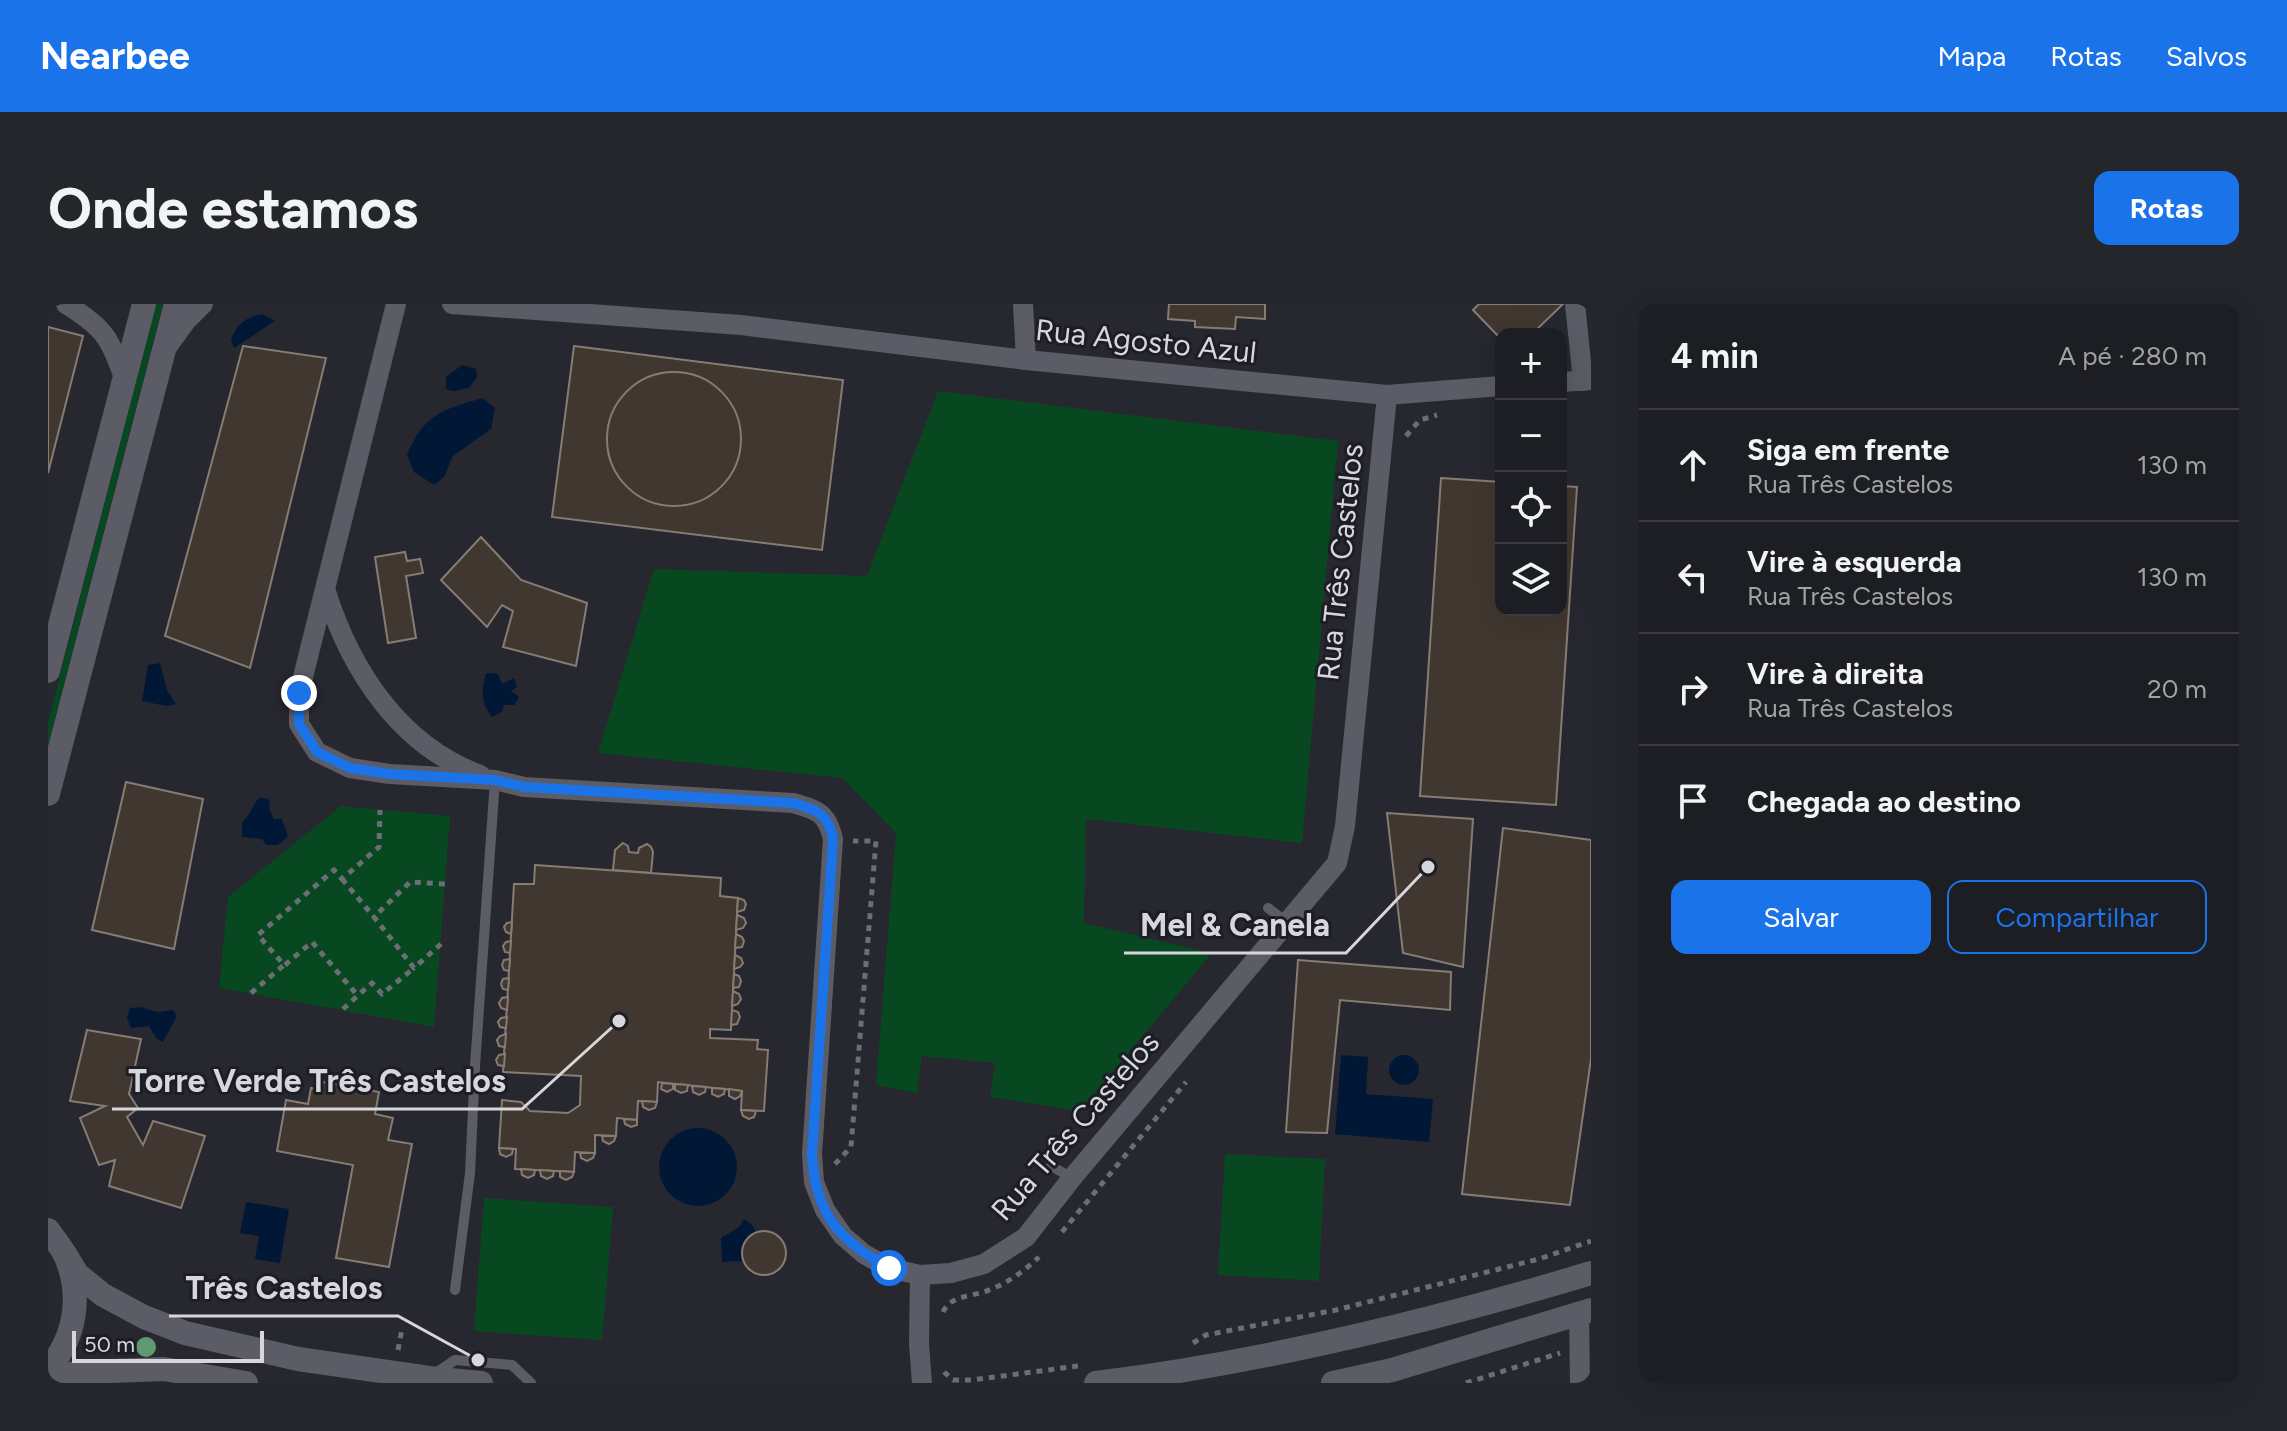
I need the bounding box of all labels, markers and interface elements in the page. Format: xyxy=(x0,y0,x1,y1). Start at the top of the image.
text: Nearbee xyxy=(40,33,190,79)
text: Mapa xyxy=(1937,39,2006,73)
text: Rotas xyxy=(2050,39,2122,73)
text: Salvos xyxy=(2166,39,2247,73)
button: Rotas xyxy=(2094,171,2239,245)
text: Onde estamos xyxy=(48,175,418,242)
street label: Rua Agosto Azul xyxy=(1034,311,1258,371)
map controls xyxy=(1495,328,1567,616)
button: + xyxy=(1495,328,1567,400)
text: 4 min xyxy=(1671,336,1758,377)
text: A pé · 280 m xyxy=(2058,340,2207,372)
button: − xyxy=(1495,400,1567,472)
text: Siga em frente xyxy=(1747,431,1949,468)
street label: Rua Três Castelos xyxy=(1309,442,1371,682)
icon: ahead xyxy=(1671,443,1715,487)
text: 130 m xyxy=(2137,449,2207,481)
text: Rua Três Castelos xyxy=(1747,468,1953,500)
button: locate xyxy=(1495,472,1567,544)
text: Vire à esquerda xyxy=(1747,543,1962,580)
button: layers xyxy=(1495,544,1567,616)
icon: left xyxy=(1671,555,1715,599)
text: 130 m xyxy=(2137,561,2207,593)
text: Rua Três Castelos xyxy=(1747,580,1953,612)
text: Vire à direita xyxy=(1747,655,1924,692)
icon: right xyxy=(1671,667,1715,711)
text: 20 m xyxy=(2147,673,2207,705)
route end xyxy=(281,675,317,711)
text: Rua Três Castelos xyxy=(1747,692,1953,724)
icon: arrive xyxy=(1671,779,1715,823)
text: Chegada ao destino xyxy=(1747,783,2021,820)
button: Salvar xyxy=(1671,880,1931,954)
button: Compartilhar xyxy=(1947,880,2207,954)
callout: Mel & Canela xyxy=(1124,897,1346,953)
text: Mel & Canela xyxy=(1140,906,1330,944)
street label: Rua Três Castelos xyxy=(983,1024,1167,1228)
callout: Torre Verde Três Castelos xyxy=(112,1053,522,1109)
text: Torre Verde Três Castelos xyxy=(128,1062,506,1100)
route start xyxy=(871,1250,907,1286)
callout: Três Castelos xyxy=(169,1260,398,1316)
text: Três Castelos xyxy=(186,1269,382,1307)
scale bar xyxy=(72,1327,264,1363)
text: 50 m xyxy=(84,1331,135,1358)

